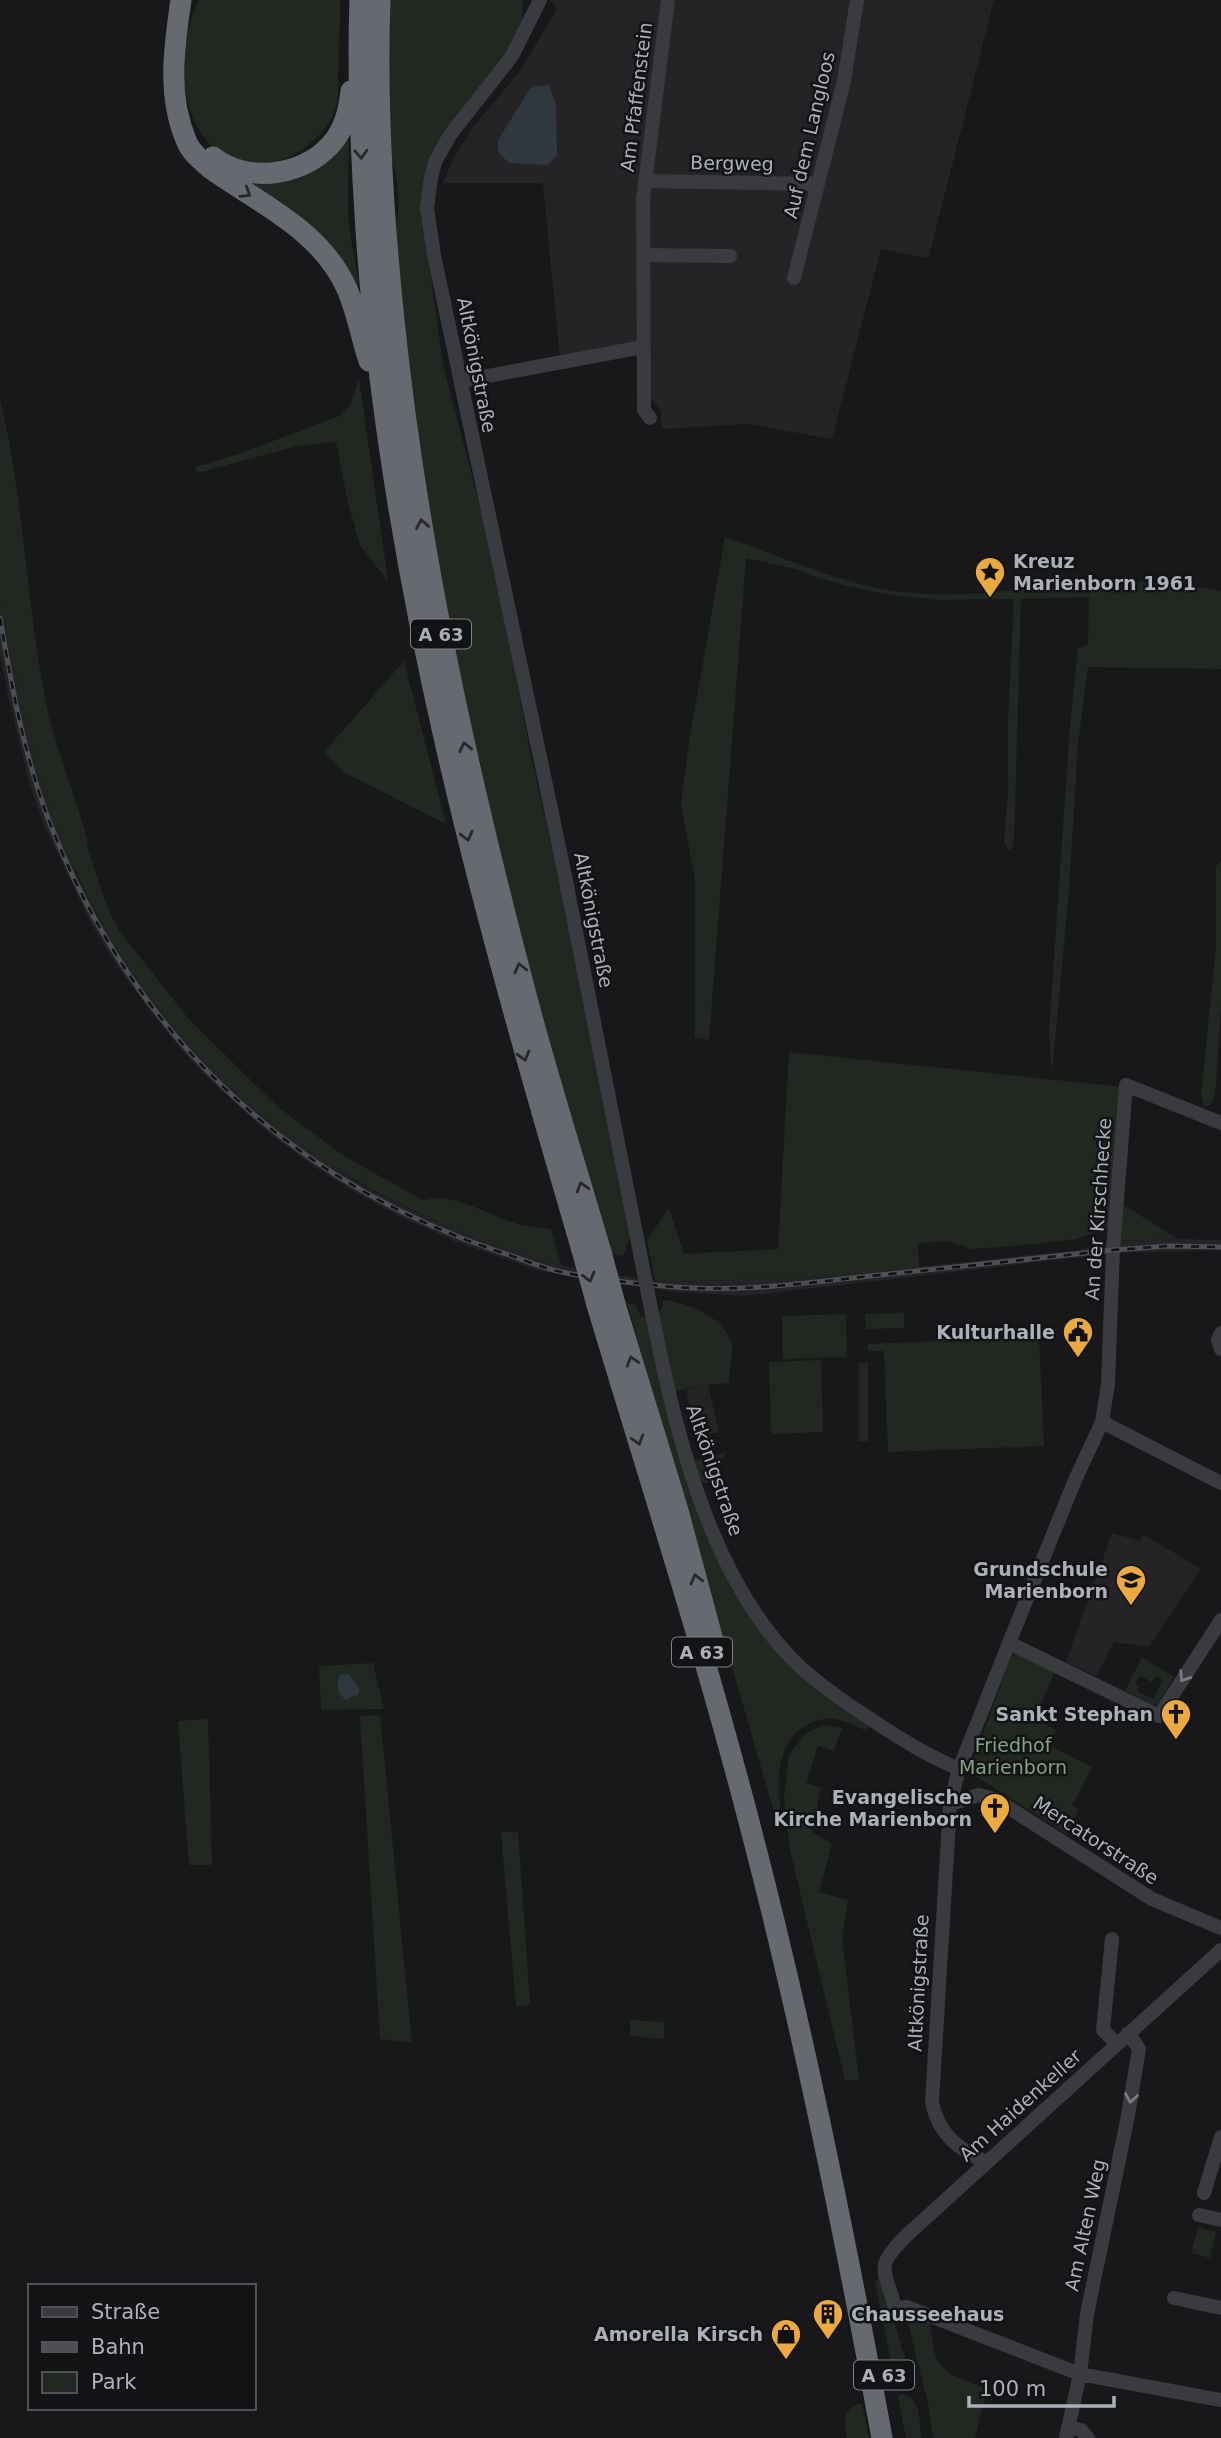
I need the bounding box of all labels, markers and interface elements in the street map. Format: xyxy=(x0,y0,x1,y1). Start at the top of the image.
street label: Am Pfaffenstein xyxy=(616,21,656,173)
street label: Auf dem Langloos xyxy=(779,49,839,221)
one-way arrow xyxy=(354,149,369,160)
street label: Bergweg xyxy=(690,151,774,175)
one-way arrow xyxy=(238,185,251,198)
street label: Altkönigstraße xyxy=(453,295,501,435)
one-way arrow xyxy=(415,518,430,530)
place label: Kreuz Marienborn 1961 xyxy=(1013,550,1196,594)
place icon: Kreuz Marienborn 1961 xyxy=(973,555,1007,599)
road number: A 63 xyxy=(411,620,471,648)
one-way arrow xyxy=(458,741,473,753)
one-way arrow xyxy=(459,830,473,842)
street label: Altkönigstraße xyxy=(570,850,618,990)
one-way arrow xyxy=(514,962,528,974)
one-way arrow xyxy=(516,1049,531,1061)
street label: An der Kirschhecke xyxy=(1081,1117,1115,1301)
one-way arrow xyxy=(575,1181,590,1193)
one-way arrow xyxy=(581,1271,595,1283)
public building icon: Kulturhalle xyxy=(1061,1315,1095,1359)
place label: Kulturhalle xyxy=(936,1321,1055,1343)
one-way arrow xyxy=(626,1355,641,1367)
street label: Altkönigstraße xyxy=(682,1401,748,1539)
one-way arrow xyxy=(629,1434,644,1446)
place label: Grundschule Marienborn xyxy=(973,1558,1108,1602)
school or university icon: Grundschule Marienborn xyxy=(1114,1563,1148,1607)
one-way arrow xyxy=(690,1573,705,1585)
road number: A 63 xyxy=(672,1638,732,1666)
one-way arrow xyxy=(1179,1669,1192,1682)
church icon: Sankt Stephan xyxy=(1159,1697,1193,1741)
place label: Sankt Stephan xyxy=(996,1703,1153,1725)
park label: Friedhof Marienborn xyxy=(959,1734,1067,1778)
place label: Evangelische Kirche Marienborn xyxy=(774,1786,972,1830)
church icon: Evangelische Kirche Marienborn xyxy=(978,1791,1012,1835)
street label: Mercatorstraße xyxy=(1029,1791,1163,1889)
street label: Altkönigstraße xyxy=(903,1914,933,2052)
street label: Am Haidenkeller xyxy=(954,2044,1086,2166)
one-way arrow xyxy=(1124,2092,1139,2104)
street label: Am Alten Weg xyxy=(1060,2157,1110,2293)
legend xyxy=(28,2284,256,2410)
building icon: Chausseehaus xyxy=(811,2297,845,2341)
text: Straße xyxy=(91,2300,160,2324)
place label: Chausseehaus xyxy=(851,2303,1004,2325)
shop icon: Amorella Kirsch xyxy=(769,2317,803,2361)
place label: Amorella Kirsch xyxy=(594,2323,763,2345)
text: Bahn xyxy=(91,2335,145,2359)
road number: A 63 xyxy=(854,2360,914,2390)
scale bar xyxy=(969,2364,1114,2408)
text: Park xyxy=(91,2370,137,2394)
text: 100 m xyxy=(979,2377,1046,2401)

